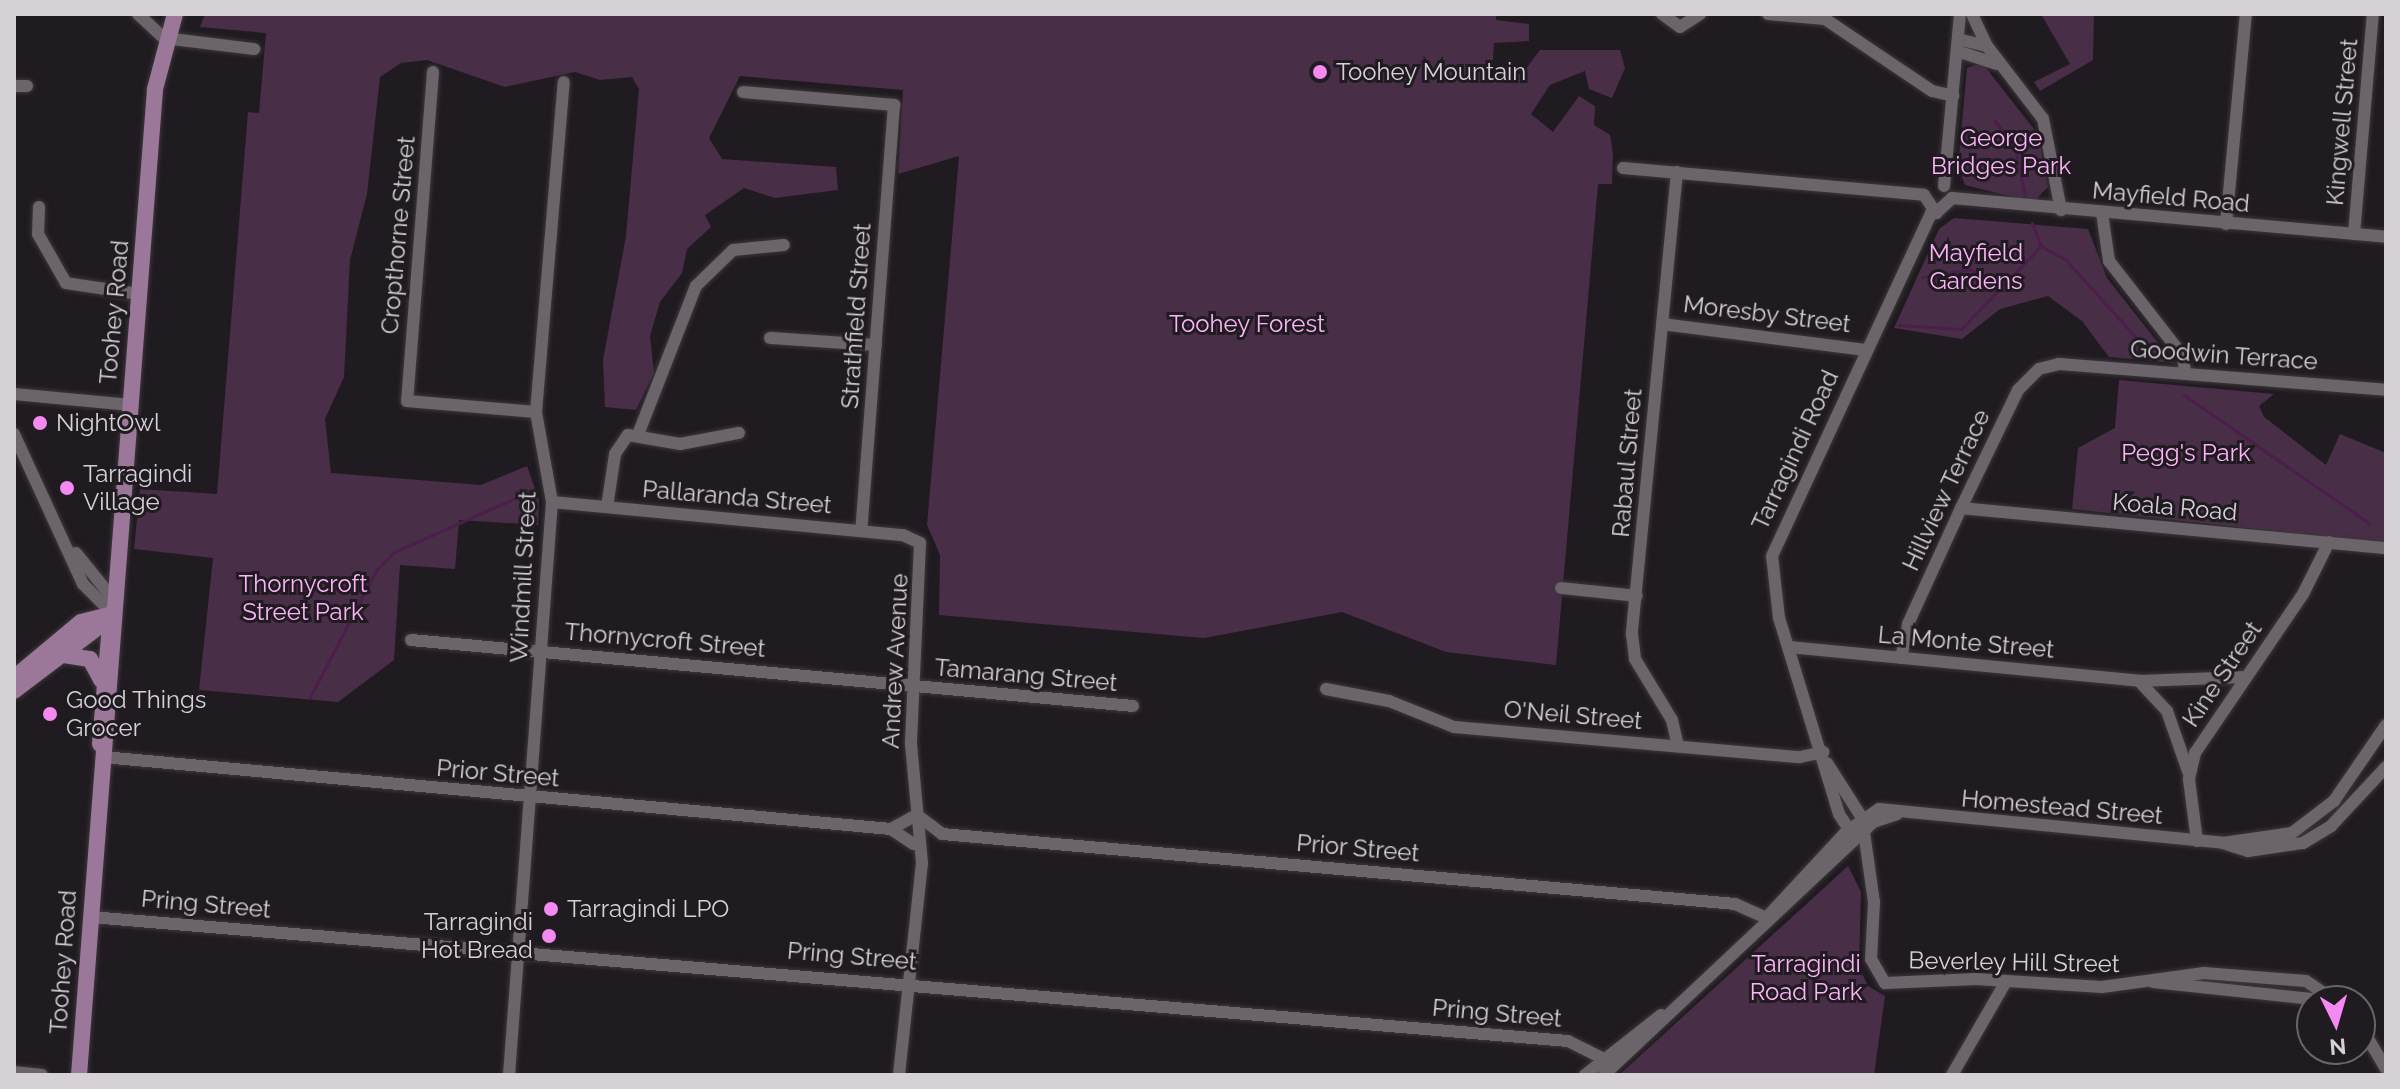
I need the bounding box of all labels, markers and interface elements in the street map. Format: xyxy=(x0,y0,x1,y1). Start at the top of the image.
street label: Kingwell Street xyxy=(2320,37,2364,207)
place label: Toohey Mountain xyxy=(1336,58,1527,86)
marker: Toohey Mountain xyxy=(1311,63,1329,81)
park label: George Bridges Park xyxy=(1931,124,2071,180)
street label: Cropthorne Street xyxy=(375,135,421,335)
street label: Mayfield Road xyxy=(2091,176,2251,218)
street label: Strathfield Street xyxy=(835,222,877,410)
street label: Toohey Road xyxy=(93,239,135,385)
park label: Mayfield Gardens xyxy=(1929,239,2023,295)
street label: Moresby Street xyxy=(1681,289,1853,339)
park label: Toohey Forest xyxy=(1169,310,1325,338)
street label: Goodwin Terrace xyxy=(2129,334,2319,376)
street label: Tarragindi Road xyxy=(1745,366,1845,534)
street label: Rabaul Street xyxy=(1606,387,1648,539)
street label: Hillview Terrace xyxy=(1896,404,1996,576)
place label: NightOwl xyxy=(56,409,160,437)
marker: NightOwl xyxy=(31,414,49,432)
park label: Pegg's Park xyxy=(2121,439,2251,467)
place label: Tarragindi Village xyxy=(83,460,192,516)
street label: Pallaranda Street xyxy=(641,474,833,520)
marker: Tarragindi Village xyxy=(58,479,76,497)
street label: Koala Road xyxy=(2111,487,2239,527)
street label: Windmill Street xyxy=(504,490,542,664)
park label: Thornycroft Street Park xyxy=(239,570,367,626)
street label: Andrew Avenue xyxy=(876,572,914,750)
street label: Kine Street xyxy=(2176,616,2268,732)
street label: Thornycroft Street xyxy=(563,617,767,663)
street label: La Monte Street xyxy=(1877,620,2055,664)
street label: Tamarang Street xyxy=(933,653,1119,697)
place label: Good Things Grocer xyxy=(66,686,207,742)
street label: O'Neil Street xyxy=(1502,695,1644,735)
marker: Good Things Grocer xyxy=(41,705,59,723)
street label: Prior Street xyxy=(435,753,561,793)
street label: Homestead Street xyxy=(1960,784,2164,830)
street label: Prior Street xyxy=(1295,828,1421,868)
street label: Pring Street xyxy=(140,884,272,924)
street label: Toohey Road xyxy=(44,889,82,1035)
place label: Tarragindi LPO xyxy=(567,895,729,923)
marker: Tarragindi LPO xyxy=(542,900,560,918)
place label: Tarragindi Hot Bread xyxy=(421,908,533,964)
marker: Tarragindi Hot Bread xyxy=(540,927,558,945)
street label: Pring Street xyxy=(786,936,918,976)
street label: Beverley Hill Street xyxy=(1907,946,2121,978)
park label: Tarragindi Road Park xyxy=(1750,950,1862,1006)
north arrow xyxy=(2296,985,2376,1065)
street label: Pring Street xyxy=(1431,993,1563,1033)
text: N xyxy=(2328,1033,2347,1061)

